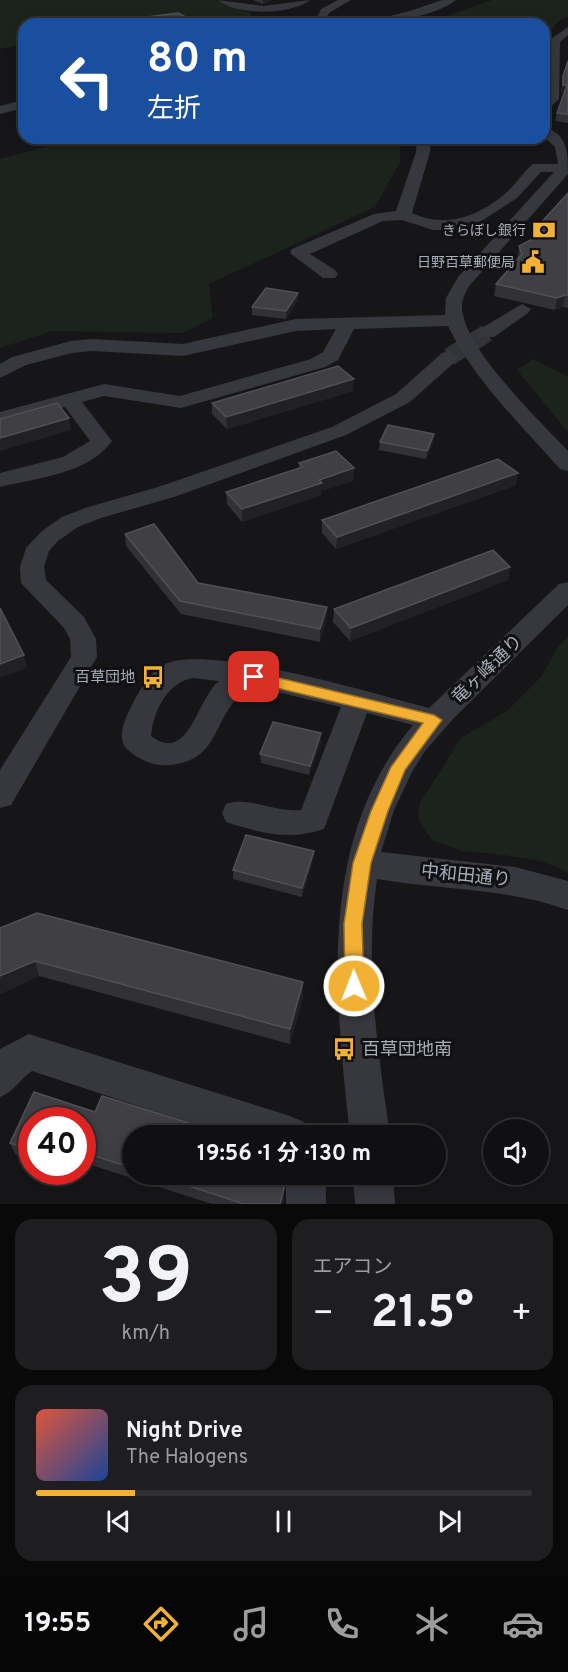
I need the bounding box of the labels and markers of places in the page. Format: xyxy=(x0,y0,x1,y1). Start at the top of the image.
bank icon: きらぼし銀行 xyxy=(531,217,557,243)
place label: きらぼし銀行 xyxy=(442,223,526,240)
public building icon: 日野百草郵便局 xyxy=(520,249,546,275)
place label: 日野百草郵便局 xyxy=(417,255,515,272)
pin xyxy=(228,651,279,702)
bus stop icon: 百草団地 xyxy=(140,664,166,690)
place label: 百草団地 xyxy=(75,669,135,688)
bus stop icon: 百草団地南 xyxy=(331,1036,357,1062)
place label: 百草団地南 xyxy=(362,1039,452,1062)

